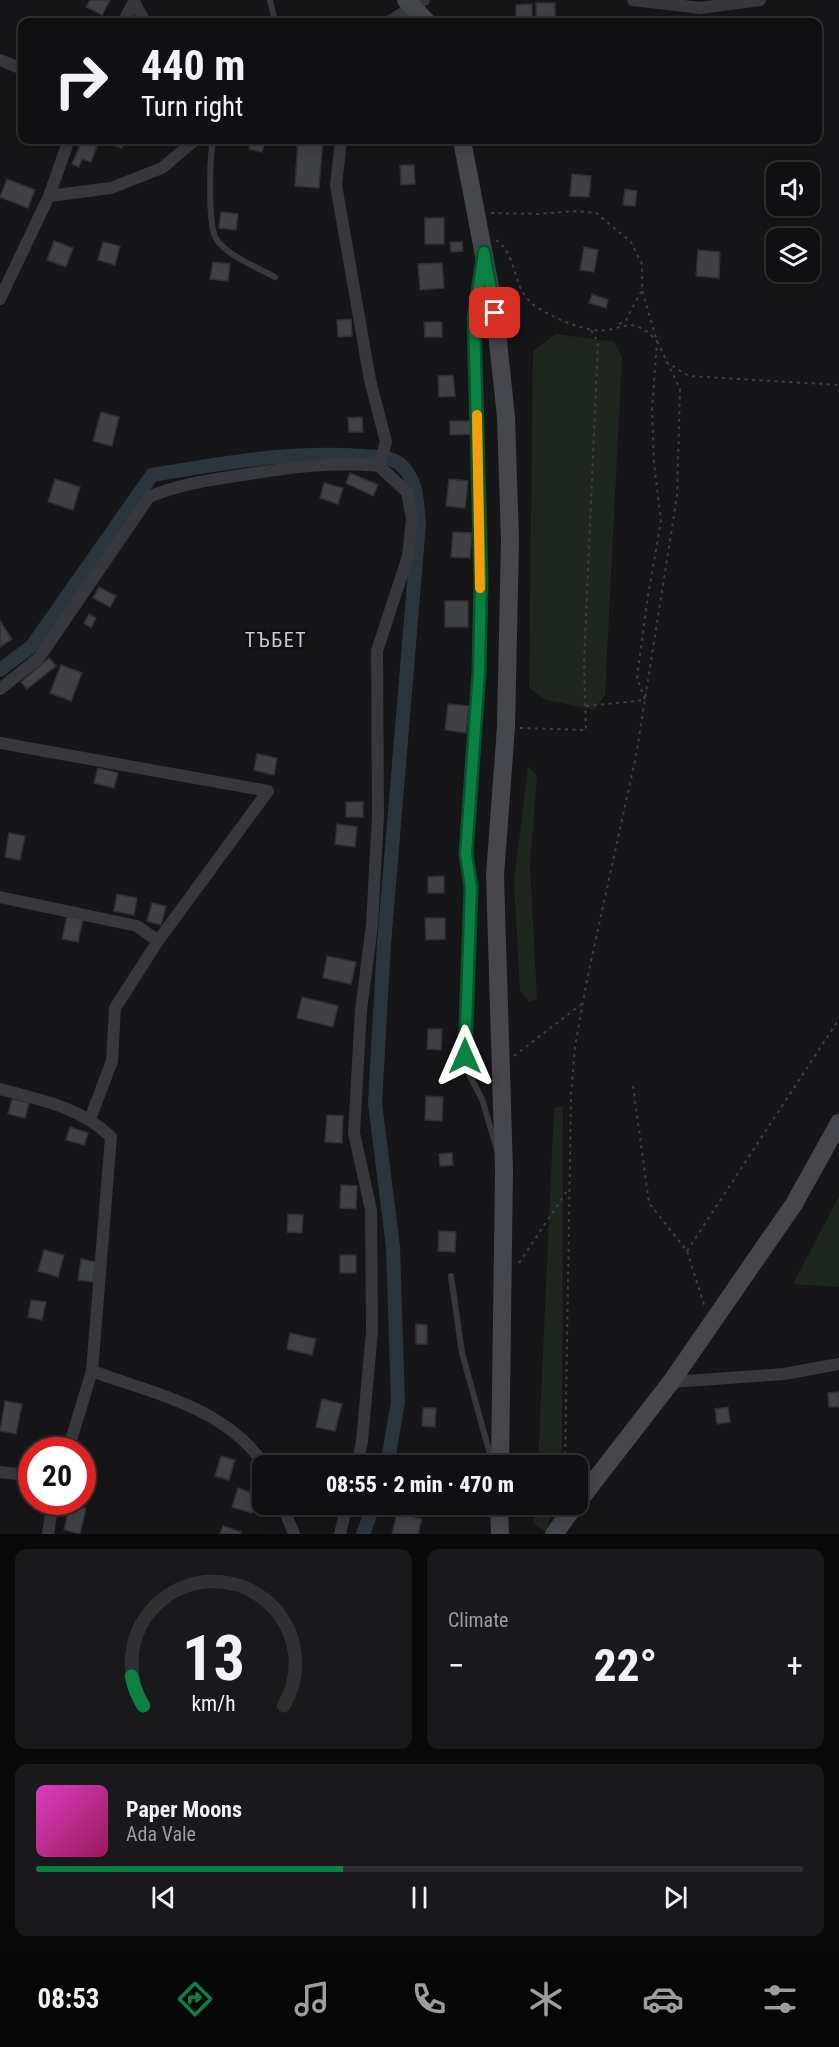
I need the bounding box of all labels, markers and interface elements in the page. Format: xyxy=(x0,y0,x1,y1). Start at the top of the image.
text: 440 m xyxy=(141,41,246,90)
icon: right xyxy=(42,42,120,120)
text: Turn right xyxy=(141,91,243,123)
map controls xyxy=(766,162,820,282)
button: sound xyxy=(766,162,820,216)
button: layers xyxy=(766,228,820,282)
pin xyxy=(469,287,520,338)
icon: arrive xyxy=(478,296,511,329)
district label: ТЪБЕТ xyxy=(245,628,307,652)
position arrow xyxy=(433,1024,497,1088)
speed limit sign: 20 xyxy=(18,1437,96,1515)
text: 08:55 · 2 min · 470 m xyxy=(326,1472,514,1497)
text: Climate xyxy=(448,1608,508,1632)
text: 13 xyxy=(182,1622,245,1695)
text: 22° xyxy=(594,1639,657,1692)
text: − xyxy=(448,1646,465,1685)
text: + xyxy=(787,1646,803,1685)
text: km/h xyxy=(191,1691,236,1716)
text: Paper Moons xyxy=(126,1797,242,1822)
text: Ada Vale xyxy=(126,1822,196,1846)
icon: previous xyxy=(147,1881,180,1914)
icon: pause xyxy=(403,1881,436,1914)
icon: next xyxy=(659,1881,692,1914)
icon: directions xyxy=(174,1978,216,2020)
icon: music xyxy=(291,1978,333,2020)
icon: phone xyxy=(408,1978,450,2020)
icon: climate xyxy=(525,1978,567,2020)
icon: car xyxy=(642,1978,684,2020)
icon: filters xyxy=(759,1978,801,2020)
text: 08:53 xyxy=(38,1983,99,2015)

